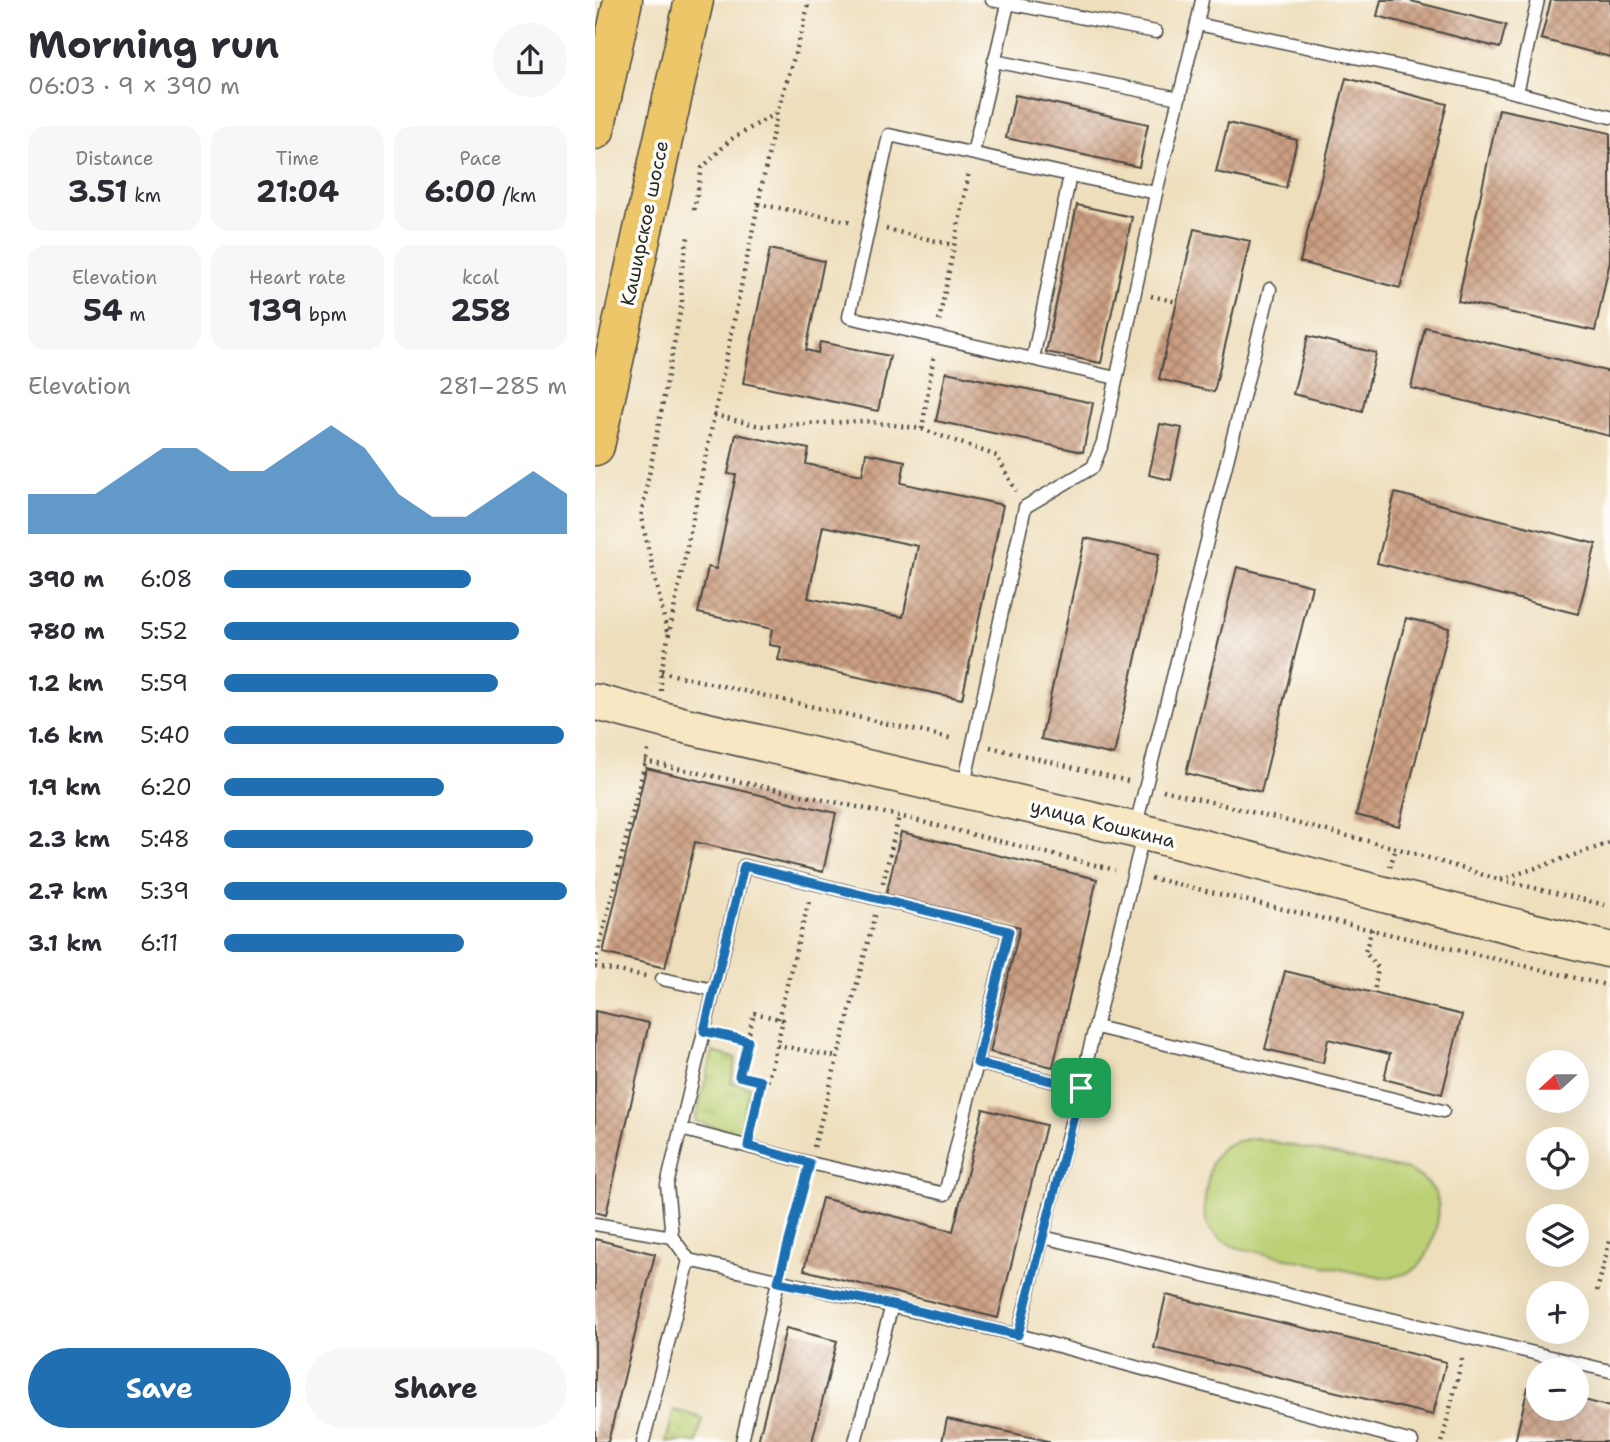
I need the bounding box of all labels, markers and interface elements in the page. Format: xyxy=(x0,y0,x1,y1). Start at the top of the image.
text: Morning run xyxy=(28,19,279,70)
button: share xyxy=(493,23,567,97)
text: 06:03 · 9 × 390 m xyxy=(28,71,240,101)
street label: Каширское шоссе xyxy=(615,138,674,308)
text: Distance xyxy=(76,146,153,171)
text: Time xyxy=(276,146,319,171)
text: Pace xyxy=(460,146,501,171)
text: 3.51 xyxy=(68,171,128,212)
text: 21:04 xyxy=(256,171,339,212)
text: 6:00 xyxy=(425,171,496,212)
text: km xyxy=(128,183,161,208)
text: /km xyxy=(496,183,536,208)
text: Elevation xyxy=(72,265,157,290)
text: Heart rate xyxy=(249,265,346,290)
text: kcal xyxy=(462,265,499,290)
text: 54 xyxy=(83,290,123,331)
text: 139 xyxy=(248,290,302,331)
text: 258 xyxy=(450,290,511,331)
text: m xyxy=(123,302,146,327)
text: bpm xyxy=(302,302,347,327)
text: Elevation xyxy=(28,371,131,401)
text: 281–285 m xyxy=(438,371,567,401)
text: 390 m xyxy=(28,564,104,594)
text: 6:08 xyxy=(140,564,193,594)
text: 780 m xyxy=(28,616,105,646)
text: 5:52 xyxy=(140,616,188,646)
text: 1.2 km xyxy=(28,668,104,698)
text: 5:59 xyxy=(140,668,188,698)
text: 1.6 km xyxy=(28,720,103,750)
text: 5:40 xyxy=(140,720,190,750)
text: 1.9 km xyxy=(28,772,101,802)
text: 6:20 xyxy=(140,772,192,802)
street label: улица Кошкина xyxy=(1028,793,1178,854)
text: 2.3 km xyxy=(28,824,110,854)
text: 5:48 xyxy=(140,824,190,854)
text: 2.7 km xyxy=(28,876,108,906)
text: 5:39 xyxy=(140,876,189,906)
text: 3.1 km xyxy=(28,928,102,958)
text: 6:11 xyxy=(140,928,178,958)
north arrow xyxy=(1526,1050,1589,1113)
map controls xyxy=(1526,1050,1589,1421)
pin xyxy=(1051,1058,1111,1118)
icon: arrive xyxy=(1062,1069,1100,1107)
button: locate xyxy=(1526,1127,1589,1190)
button: layers xyxy=(1526,1204,1589,1267)
button: + xyxy=(1526,1281,1589,1344)
button: Save xyxy=(28,1348,291,1428)
button: Share xyxy=(305,1348,567,1428)
button: − xyxy=(1526,1358,1589,1421)

